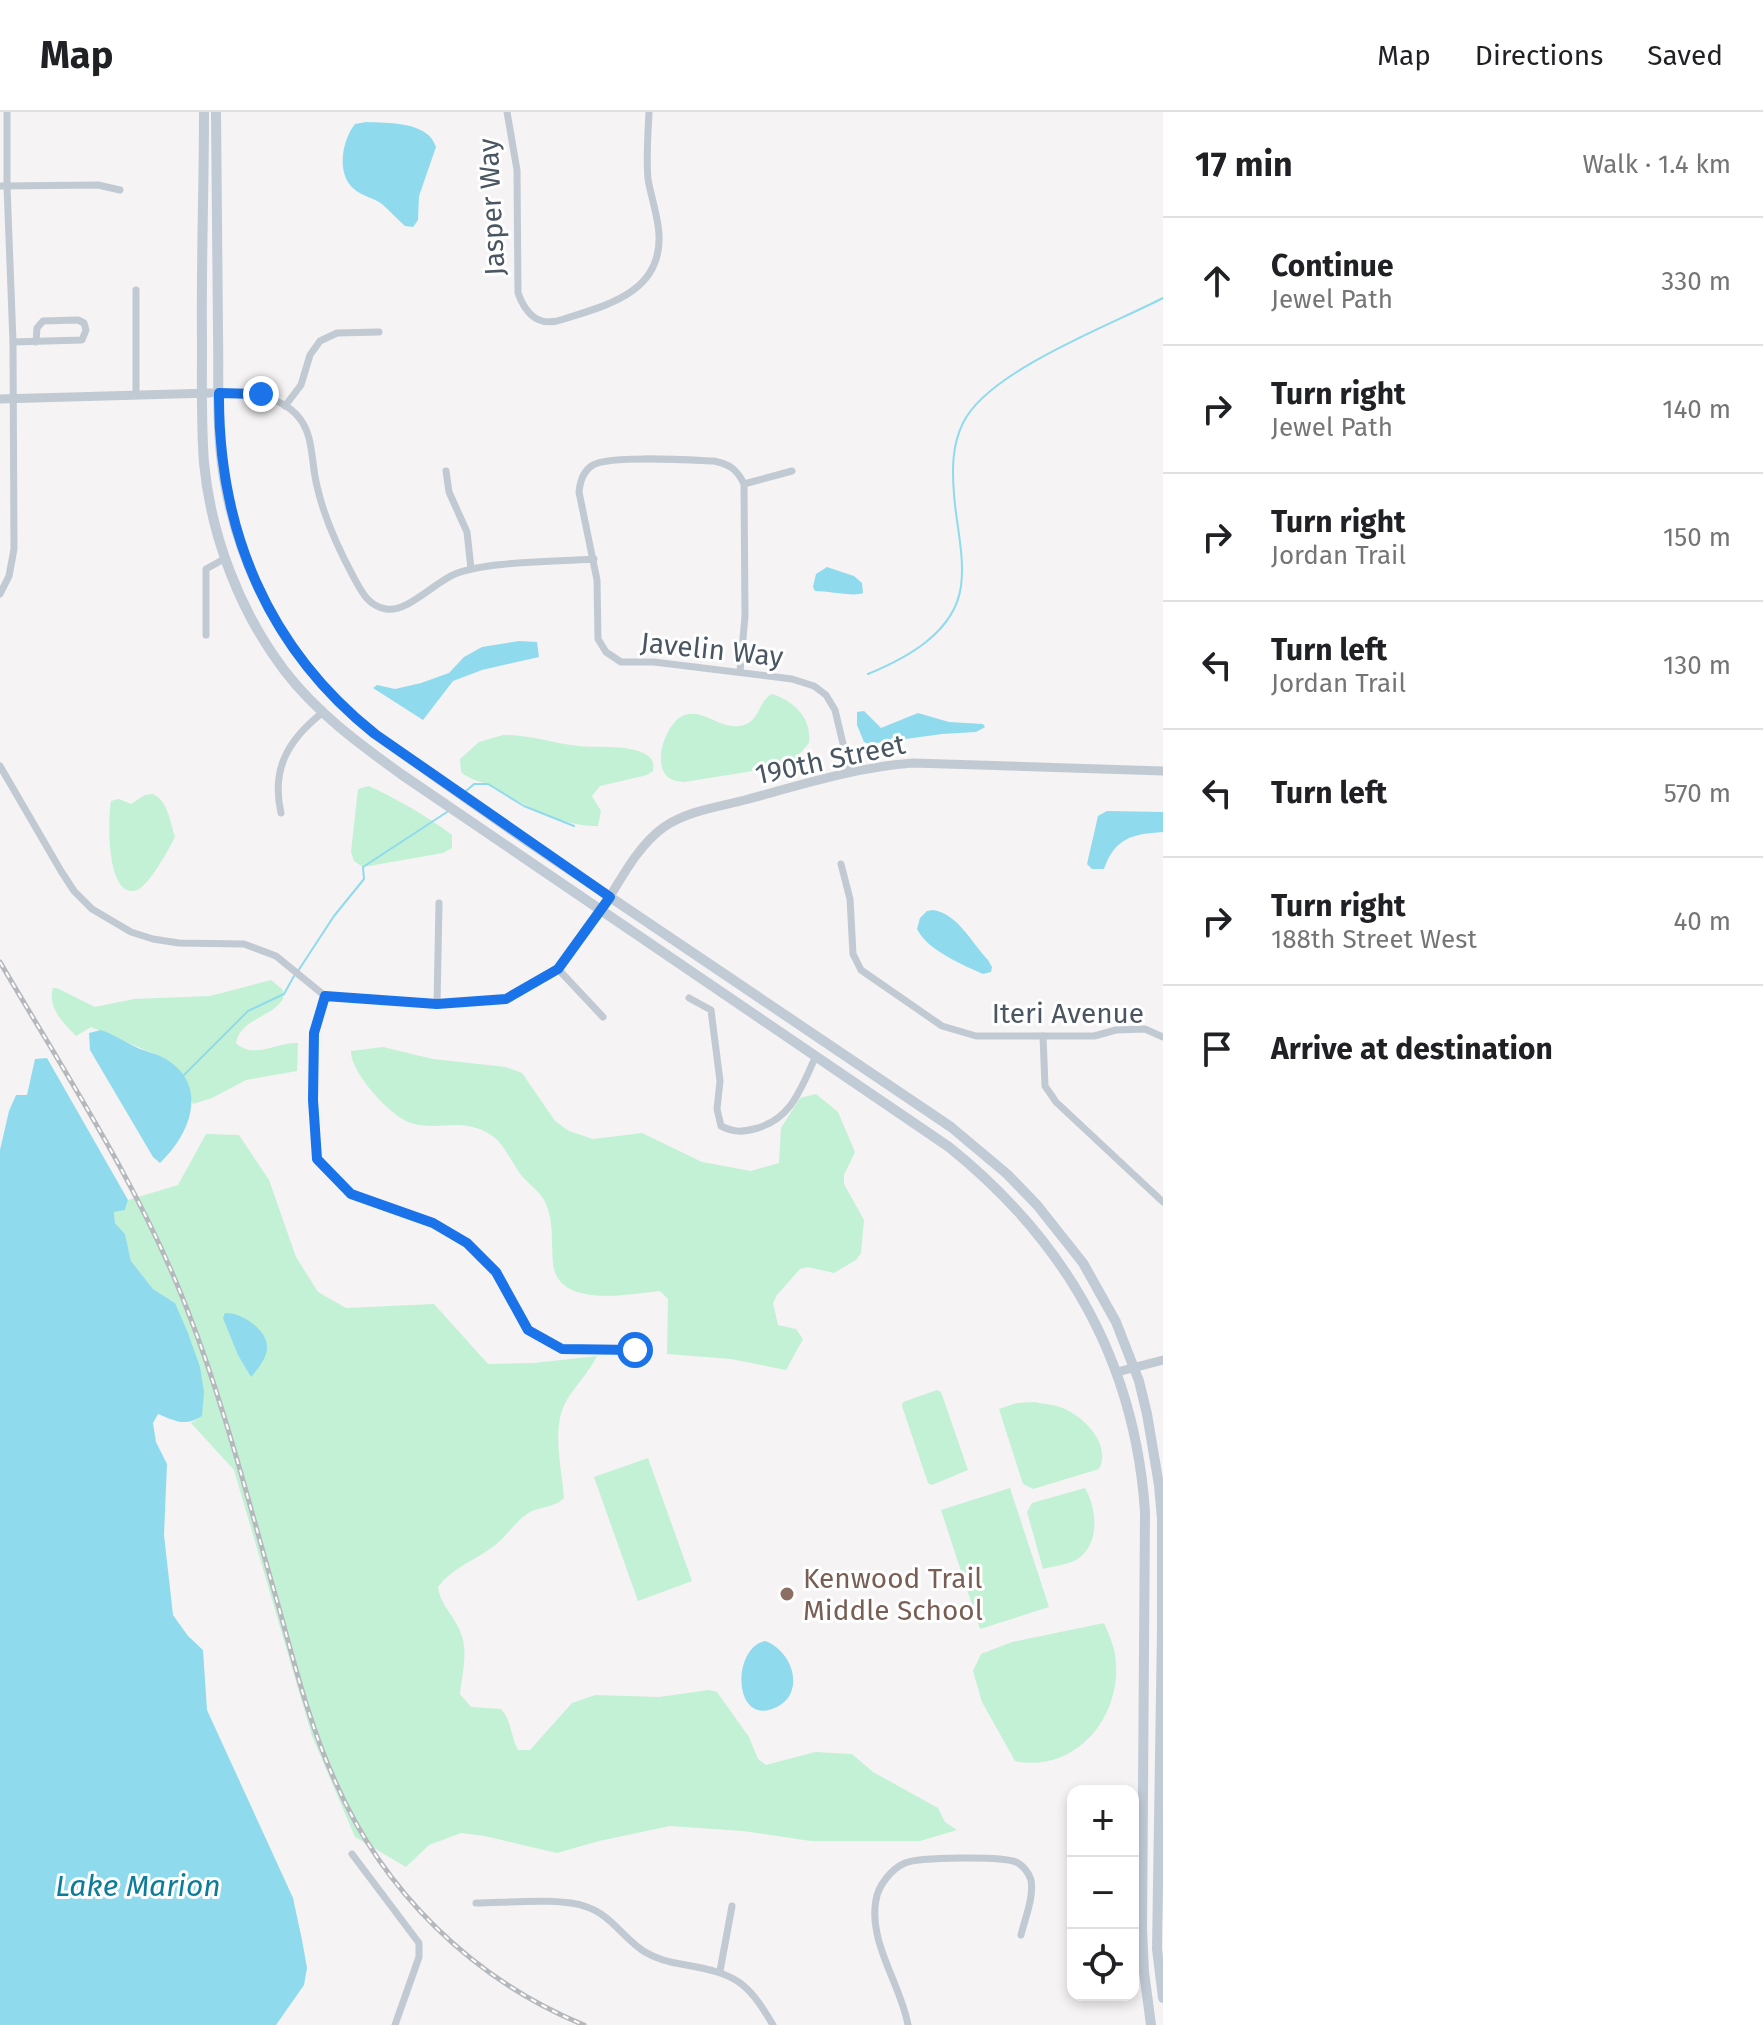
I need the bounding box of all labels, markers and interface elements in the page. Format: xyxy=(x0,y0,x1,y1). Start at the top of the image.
text: Map xyxy=(40,32,113,78)
text: Map xyxy=(1377,39,1431,72)
text: Directions xyxy=(1475,39,1603,72)
text: Saved xyxy=(1647,39,1723,72)
street label: Jasper Way xyxy=(471,137,512,277)
text: 17 min xyxy=(1195,144,1293,185)
text: Walk · 1.4 km xyxy=(1583,149,1731,180)
text: Continue xyxy=(1271,248,1394,284)
icon: ahead xyxy=(1195,259,1239,303)
text: 330 m xyxy=(1661,266,1731,297)
text: Jewel Path xyxy=(1271,284,1393,315)
route end xyxy=(243,376,279,412)
text: Turn right xyxy=(1271,376,1406,412)
icon: right xyxy=(1195,387,1239,431)
text: 140 m xyxy=(1662,394,1731,425)
text: Jewel Path xyxy=(1271,412,1393,443)
text: Turn right xyxy=(1271,504,1406,540)
icon: right xyxy=(1195,515,1239,559)
text: 150 m xyxy=(1663,522,1731,553)
text: Jordan Trail xyxy=(1271,540,1406,571)
street label: Javelin Way xyxy=(639,626,785,673)
text: Turn left xyxy=(1271,632,1387,668)
icon: left xyxy=(1195,643,1239,687)
text: 130 m xyxy=(1663,650,1731,681)
text: Jordan Trail xyxy=(1271,668,1406,699)
street label: 190th Street xyxy=(752,727,909,791)
icon: left xyxy=(1195,771,1239,815)
text: Turn left xyxy=(1271,775,1387,811)
text: 570 m xyxy=(1664,778,1731,809)
text: Turn right xyxy=(1271,888,1406,924)
icon: right xyxy=(1195,899,1239,943)
text: 40 m xyxy=(1673,906,1731,937)
text: 188th Street West xyxy=(1271,924,1477,955)
street label: Iteri Avenue xyxy=(992,997,1144,1030)
icon: arrive xyxy=(1195,1027,1239,1071)
text: Arrive at destination xyxy=(1271,1031,1553,1067)
route start xyxy=(617,1332,653,1368)
place label: Kenwood Trail Middle School xyxy=(803,1562,983,1627)
marker: Kenwood Trail Middle School xyxy=(778,1585,796,1603)
map controls xyxy=(1067,1785,1139,2001)
button: + xyxy=(1067,1785,1139,1857)
button: − xyxy=(1067,1857,1139,1929)
water label: Lake Marion xyxy=(55,1868,221,1904)
button: locate xyxy=(1067,1929,1139,2001)

